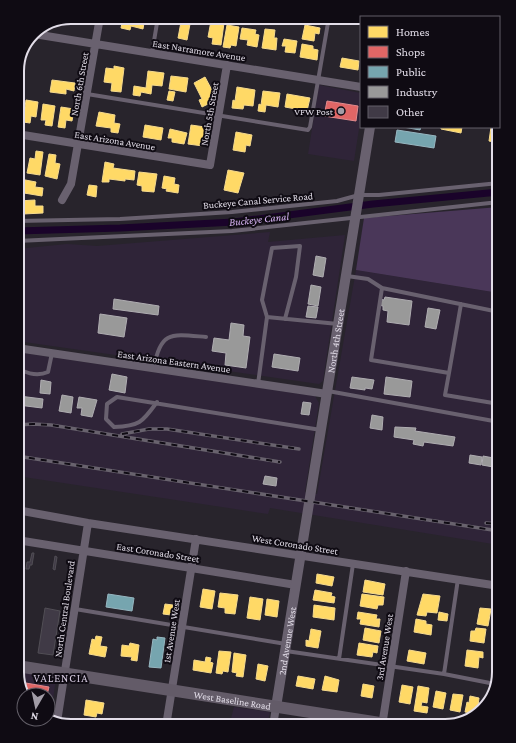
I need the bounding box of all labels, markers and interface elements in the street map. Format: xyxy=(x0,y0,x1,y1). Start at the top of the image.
legend xyxy=(360,16,500,128)
text: Homes xyxy=(396,25,430,39)
street label: East Narramore Avenue xyxy=(152,38,247,63)
text: Shops xyxy=(396,45,425,59)
street label: North 6th Street xyxy=(68,51,91,117)
text: Public xyxy=(396,65,426,79)
street label: North 5th Street xyxy=(198,81,221,147)
text: Industry xyxy=(396,85,438,99)
text: Other xyxy=(396,105,425,119)
place label: VFW Post xyxy=(294,106,334,117)
marker: VFW Post xyxy=(336,106,346,116)
street label: East Arizona Avenue xyxy=(74,129,157,152)
street label: Buckeye Canal Service Road xyxy=(203,190,314,211)
water label: Buckeye Canal xyxy=(228,210,290,229)
street label: North 4th Street xyxy=(325,307,347,374)
street label: East Arizona Eastern Avenue xyxy=(117,348,232,375)
street label: West Coronado Street xyxy=(251,532,339,557)
street label: East Coronado Street xyxy=(116,541,201,565)
street label: North Central Boulevard xyxy=(52,559,77,658)
street label: 1st Avenue West xyxy=(161,598,182,664)
street label: 2nd Avenue West xyxy=(276,605,298,676)
street label: 3rd Avenue West xyxy=(374,612,395,681)
district label: VALENCIA xyxy=(34,672,88,684)
north arrow xyxy=(16,687,56,727)
street label: West Baseline Road xyxy=(193,689,272,712)
text: N xyxy=(29,710,39,723)

